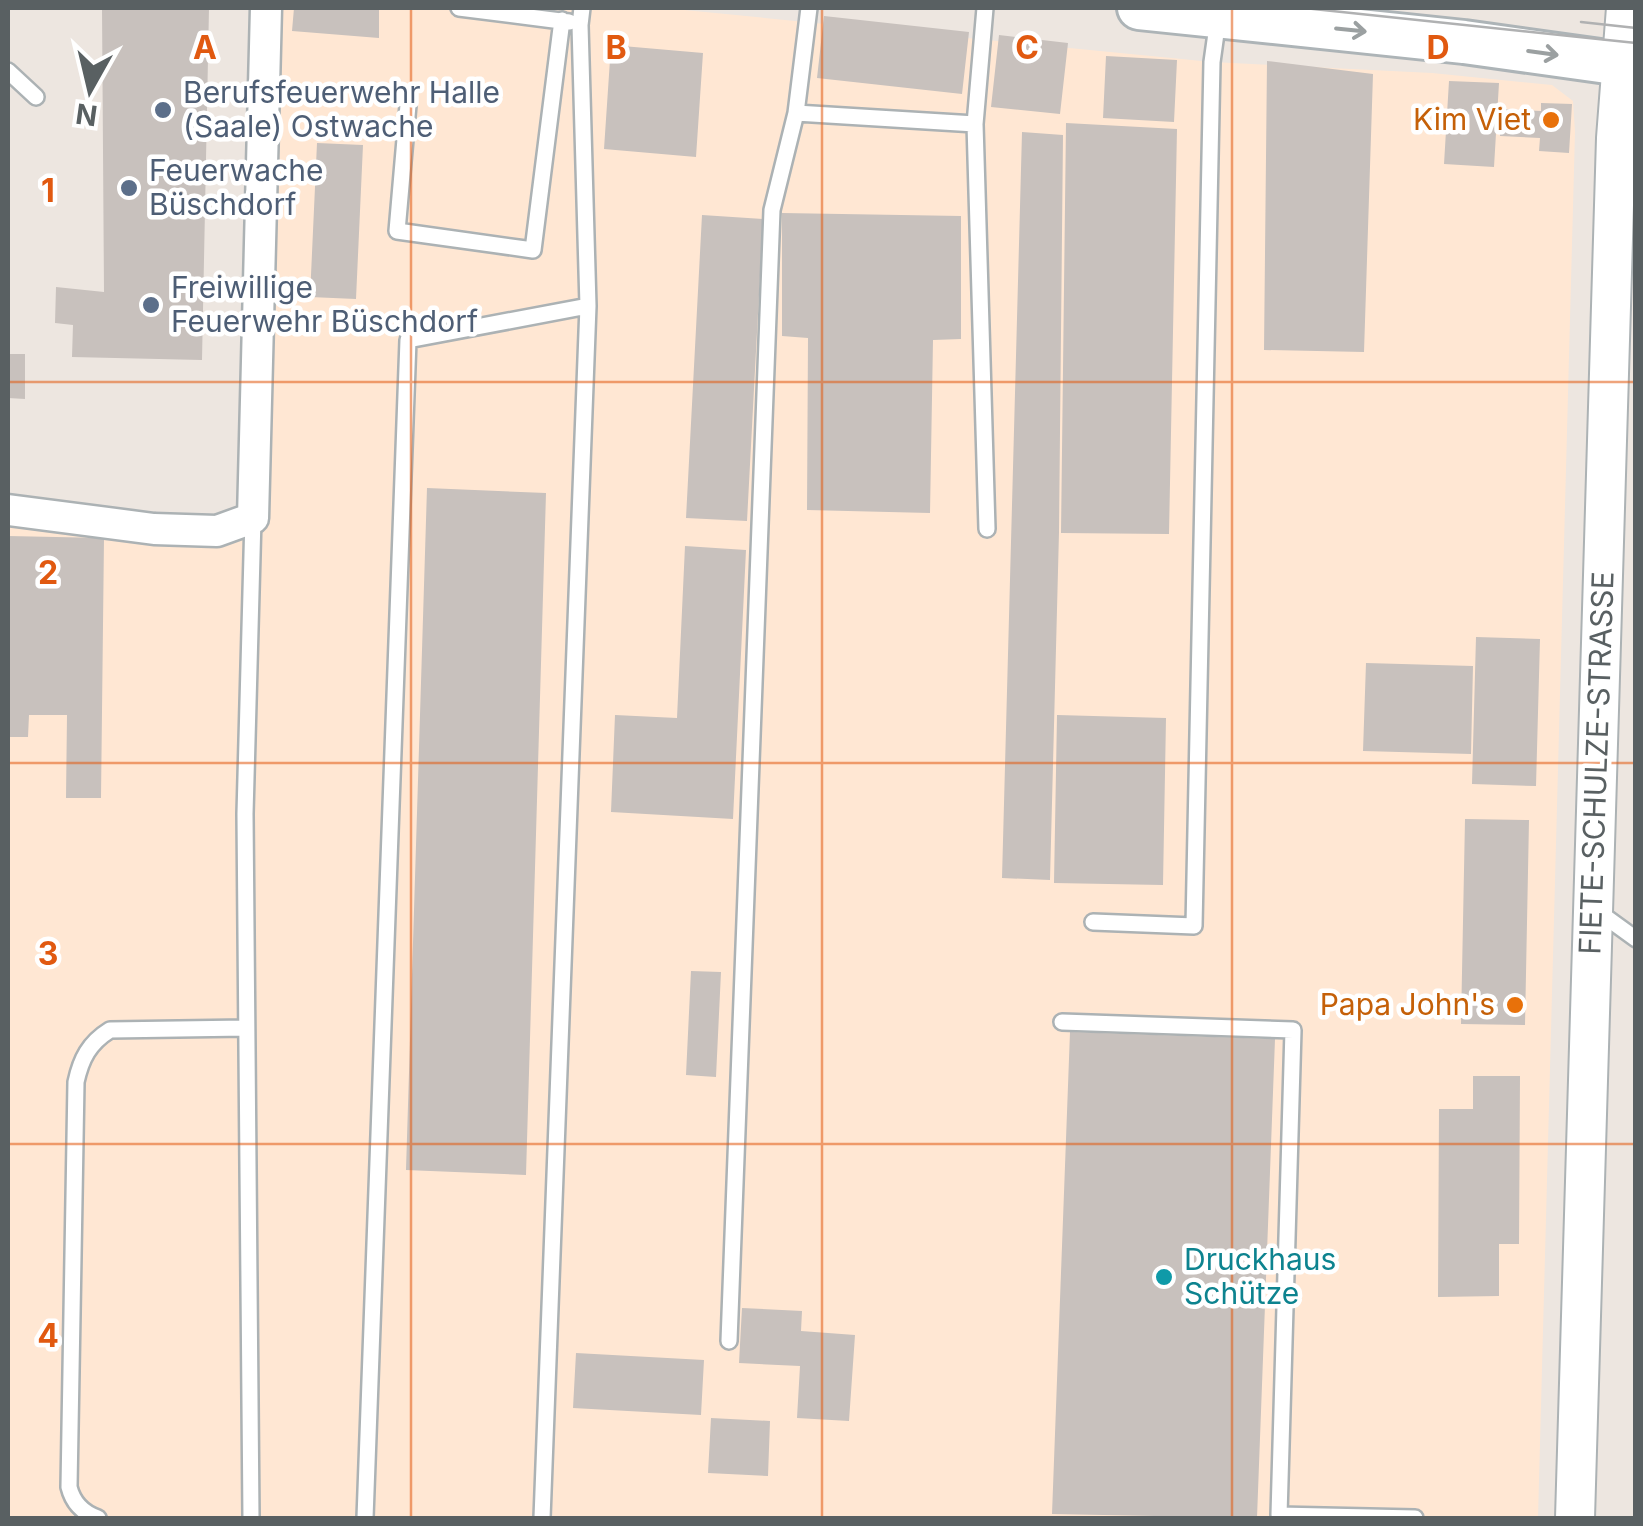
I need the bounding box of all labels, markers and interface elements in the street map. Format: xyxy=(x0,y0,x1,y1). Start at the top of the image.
one-way arrow xyxy=(1334,20,1366,39)
text: A xyxy=(193,28,217,67)
text: B xyxy=(605,28,627,67)
text: C xyxy=(1015,28,1039,67)
text: D xyxy=(1426,28,1450,67)
north arrow xyxy=(40,40,140,140)
one-way arrow xyxy=(1526,44,1558,62)
place label: Berufsfeuerwehr Halle (Saale) Ostwache xyxy=(183,74,500,144)
text: N xyxy=(74,96,99,133)
marker: Berufsfeuerwehr Halle (Saale) Ostwache xyxy=(152,99,174,121)
place label: Kim Viet xyxy=(1413,101,1531,137)
marker: Kim Viet xyxy=(1540,109,1562,131)
place label: Feuerwache Büschdorf xyxy=(149,152,324,222)
text: 1 xyxy=(41,171,55,210)
marker: Feuerwache Büschdorf xyxy=(118,177,140,199)
place label: Freiwillige Feuerwehr Büschdorf xyxy=(171,269,478,339)
marker: Freiwillige Feuerwehr Büschdorf xyxy=(140,294,162,316)
text: 2 xyxy=(38,553,58,592)
street label: FIETE-SCHULZE-STRASSE xyxy=(1571,571,1621,955)
text: 3 xyxy=(38,934,58,973)
place label: Papa John's xyxy=(1320,986,1495,1022)
marker: Papa John's xyxy=(1504,994,1526,1016)
place label: Druckhaus Schütze xyxy=(1184,1241,1336,1311)
marker: Druckhaus Schütze xyxy=(1153,1266,1175,1288)
text: 4 xyxy=(37,1316,59,1355)

